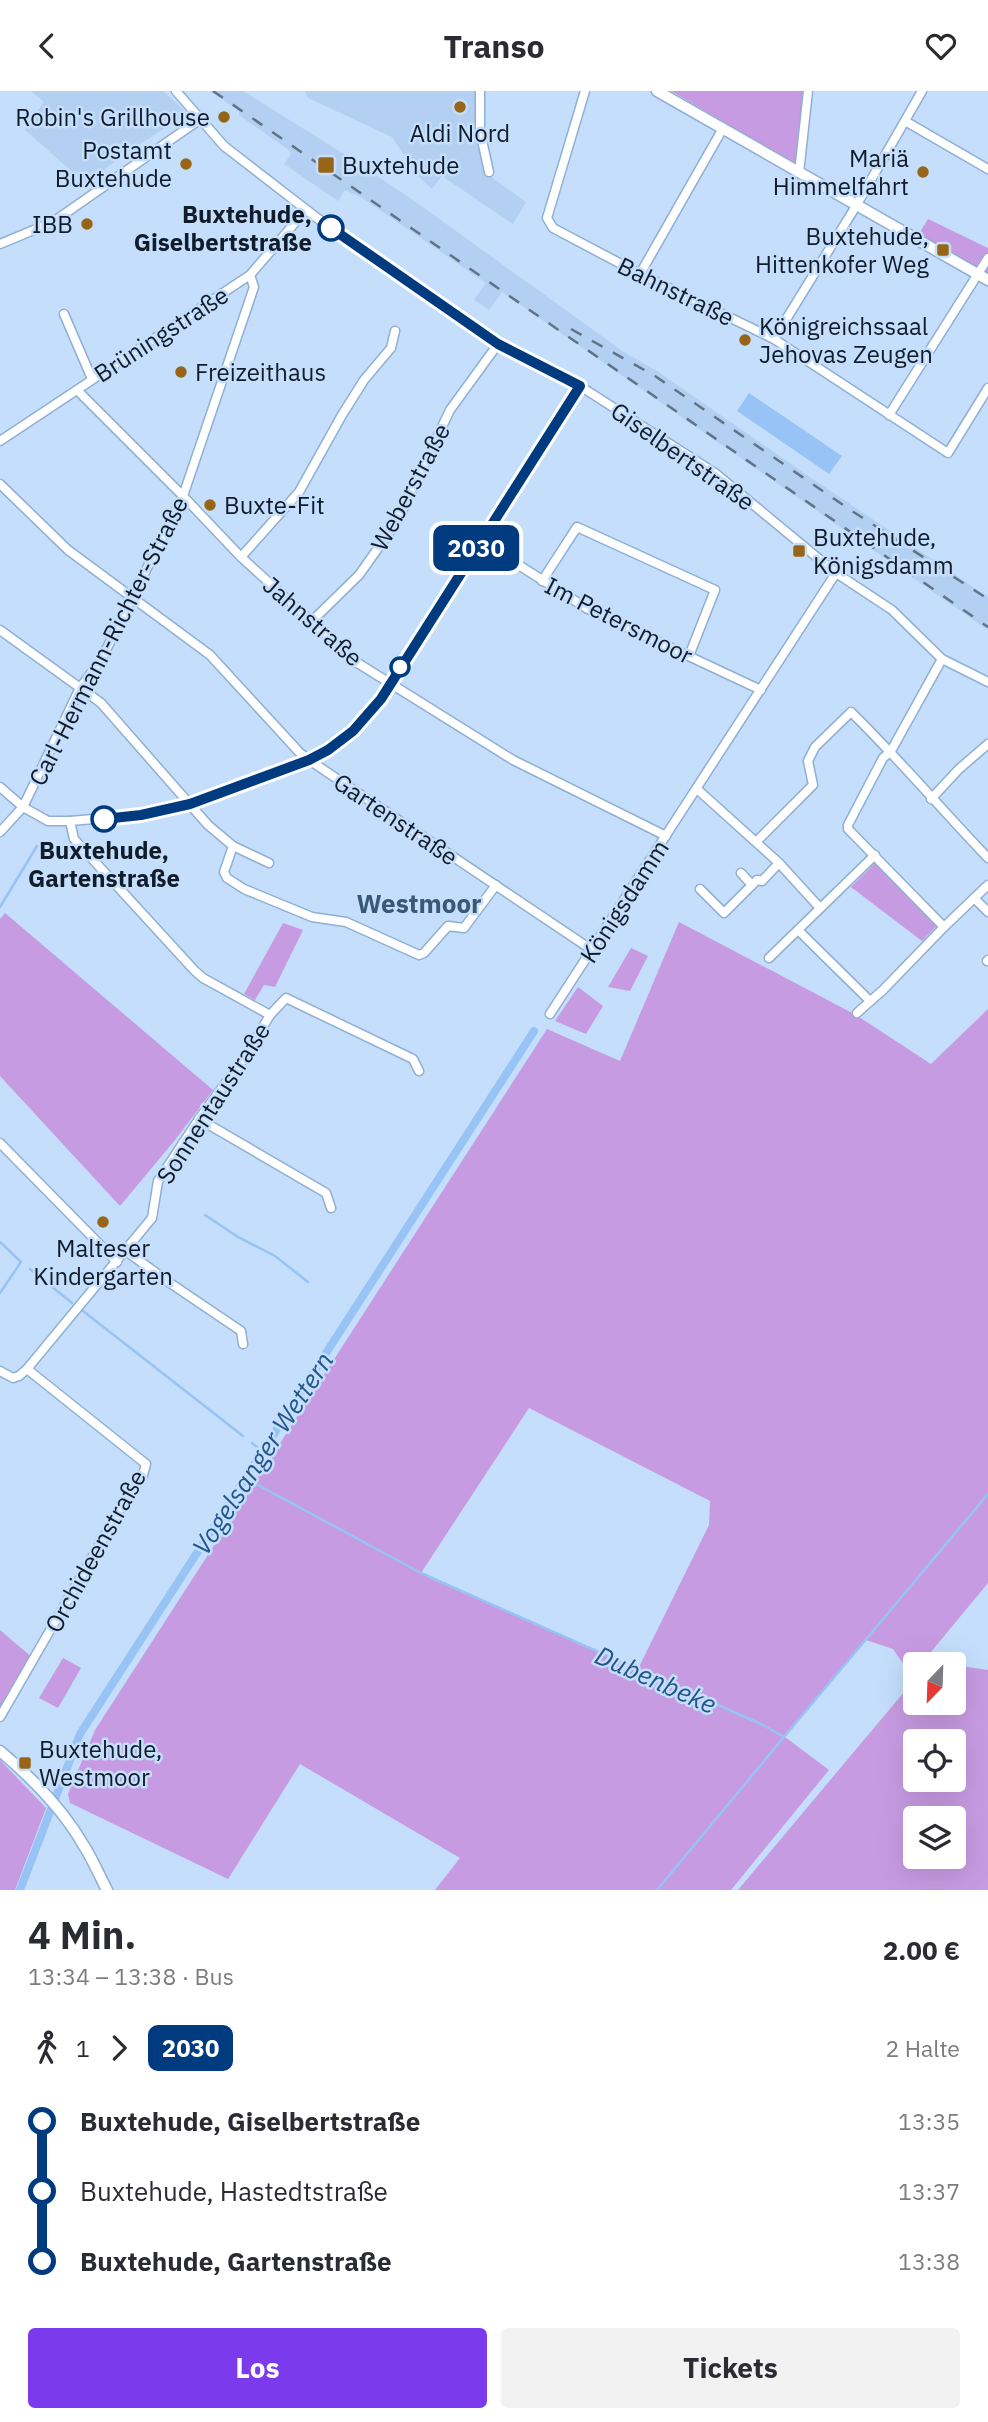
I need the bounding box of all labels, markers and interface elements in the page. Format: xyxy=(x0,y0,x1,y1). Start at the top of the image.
text: Transo xyxy=(443,25,545,67)
icon: back xyxy=(28,27,66,65)
icon: heart xyxy=(922,27,960,65)
marker: Aldi Nord xyxy=(452,99,468,115)
place label: Robin's Grillhouse xyxy=(15,101,210,133)
marker: Robin's Grillhouse xyxy=(216,109,232,125)
place label: Aldi Nord xyxy=(410,117,510,149)
place label: Postamt Buxtehude xyxy=(55,134,172,194)
place label: Mariä Himmelfahrt xyxy=(773,142,909,202)
place label: Buxtehude xyxy=(342,149,459,181)
marker: Buxtehude xyxy=(316,155,336,175)
marker: Postamt Buxtehude xyxy=(178,156,194,172)
marker: Mariä Himmelfahrt xyxy=(915,164,931,180)
place label: Buxtehude, Giselbertstraße xyxy=(134,198,312,258)
place label: IBB xyxy=(32,208,73,240)
marker: Buxtehude, Giselbertstraße xyxy=(318,215,344,241)
marker: IBB xyxy=(79,216,95,232)
place label: Buxtehude, Hittenkofer Weg xyxy=(755,220,929,280)
marker: Buxtehude, Hittenkofer Weg xyxy=(935,242,951,258)
street label: Bahnstraße xyxy=(612,249,740,333)
street label: Brüningstraße xyxy=(88,279,234,389)
place label: Königreichssaal Jehovas Zeugen xyxy=(759,310,933,370)
marker: Königreichssaal Jehovas Zeugen xyxy=(737,332,753,348)
place label: Freizeithaus xyxy=(195,356,326,388)
marker: Freizeithaus xyxy=(173,364,189,380)
street label: Giselbertstraße xyxy=(605,395,761,517)
street label: Weberstraße xyxy=(363,418,457,556)
place label: Buxte-Fit xyxy=(224,489,325,521)
street label: Carl-Hermann-Richter-Straße xyxy=(21,491,195,791)
marker: Buxte-Fit xyxy=(202,497,218,513)
place label: Buxtehude, Königsdamm xyxy=(813,521,954,581)
line badge: 2030 xyxy=(427,525,525,571)
text: 2030 xyxy=(447,532,505,564)
marker: Buxtehude, Königsdamm xyxy=(791,543,807,559)
street label: Jahnstraße xyxy=(256,569,370,673)
street label: Im Petersmoor xyxy=(540,569,699,671)
unlabelled marker xyxy=(390,657,410,677)
street label: Gartenstraße xyxy=(328,766,464,872)
marker: Buxtehude, Gartenstraße xyxy=(91,806,117,832)
street label: Königsdamm xyxy=(572,833,676,969)
place label: Buxtehude, Gartenstraße xyxy=(28,834,180,894)
district label: Westmoor xyxy=(356,886,482,920)
street label: Sonnentaustraße xyxy=(149,1016,277,1190)
marker: Malteser Kindergarten xyxy=(95,1214,111,1230)
place label: Malteser Kindergarten xyxy=(33,1232,173,1292)
water label: Vogelsanger Wettern xyxy=(184,1345,340,1561)
street label: Orchideenstraße xyxy=(37,1464,153,1638)
water label: Dubenbeke xyxy=(590,1637,722,1721)
north arrow xyxy=(903,1652,966,1715)
map controls xyxy=(903,1652,966,1869)
button: locate xyxy=(903,1729,966,1792)
place label: Buxtehude, Westmoor xyxy=(39,1733,162,1793)
marker: Buxtehude, Westmoor xyxy=(17,1755,33,1771)
button: layers xyxy=(903,1806,966,1869)
text: 4 Min. xyxy=(28,1910,136,1959)
text: 2.00 € xyxy=(883,1933,960,1967)
text: 13:34 – 13:38 · Bus xyxy=(28,1961,234,1991)
icon: walk xyxy=(28,2029,66,2067)
icon: forward xyxy=(100,2029,138,2067)
text: 2030 xyxy=(162,2032,219,2064)
text: 1 xyxy=(76,2033,90,2063)
text: 2 Halte xyxy=(885,2033,960,2063)
text: Buxtehude, Giselbertstraße xyxy=(80,2104,420,2138)
text: 13:35 xyxy=(898,2106,960,2136)
text: Buxtehude, Hastedtstraße xyxy=(80,2174,388,2208)
text: 13:37 xyxy=(898,2176,960,2206)
text: Buxtehude, Gartenstraße xyxy=(80,2244,392,2278)
text: 13:38 xyxy=(898,2246,960,2276)
button: Los xyxy=(28,2328,487,2408)
button: Tickets xyxy=(501,2328,960,2408)

